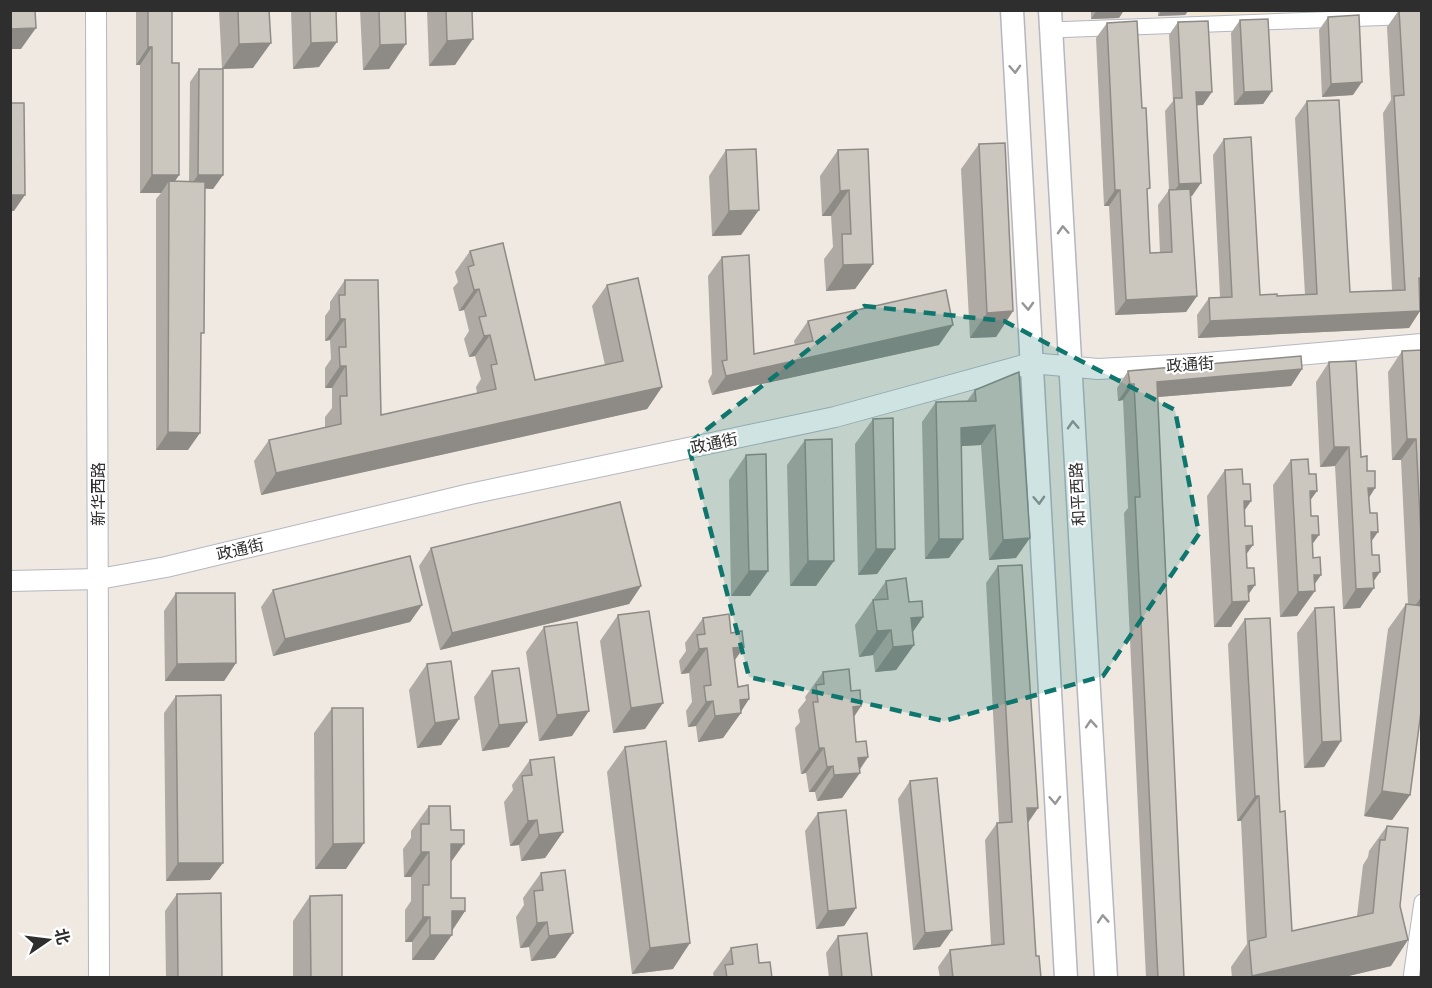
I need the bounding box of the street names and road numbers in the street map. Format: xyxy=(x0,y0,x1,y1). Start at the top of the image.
street label: 政通街 xyxy=(1165,350,1215,378)
street label: 政通街 xyxy=(688,426,740,460)
street label: 和平西路 xyxy=(1063,461,1091,527)
street label: 新华西路 xyxy=(86,462,110,526)
street label: 政通街 xyxy=(214,532,266,566)

